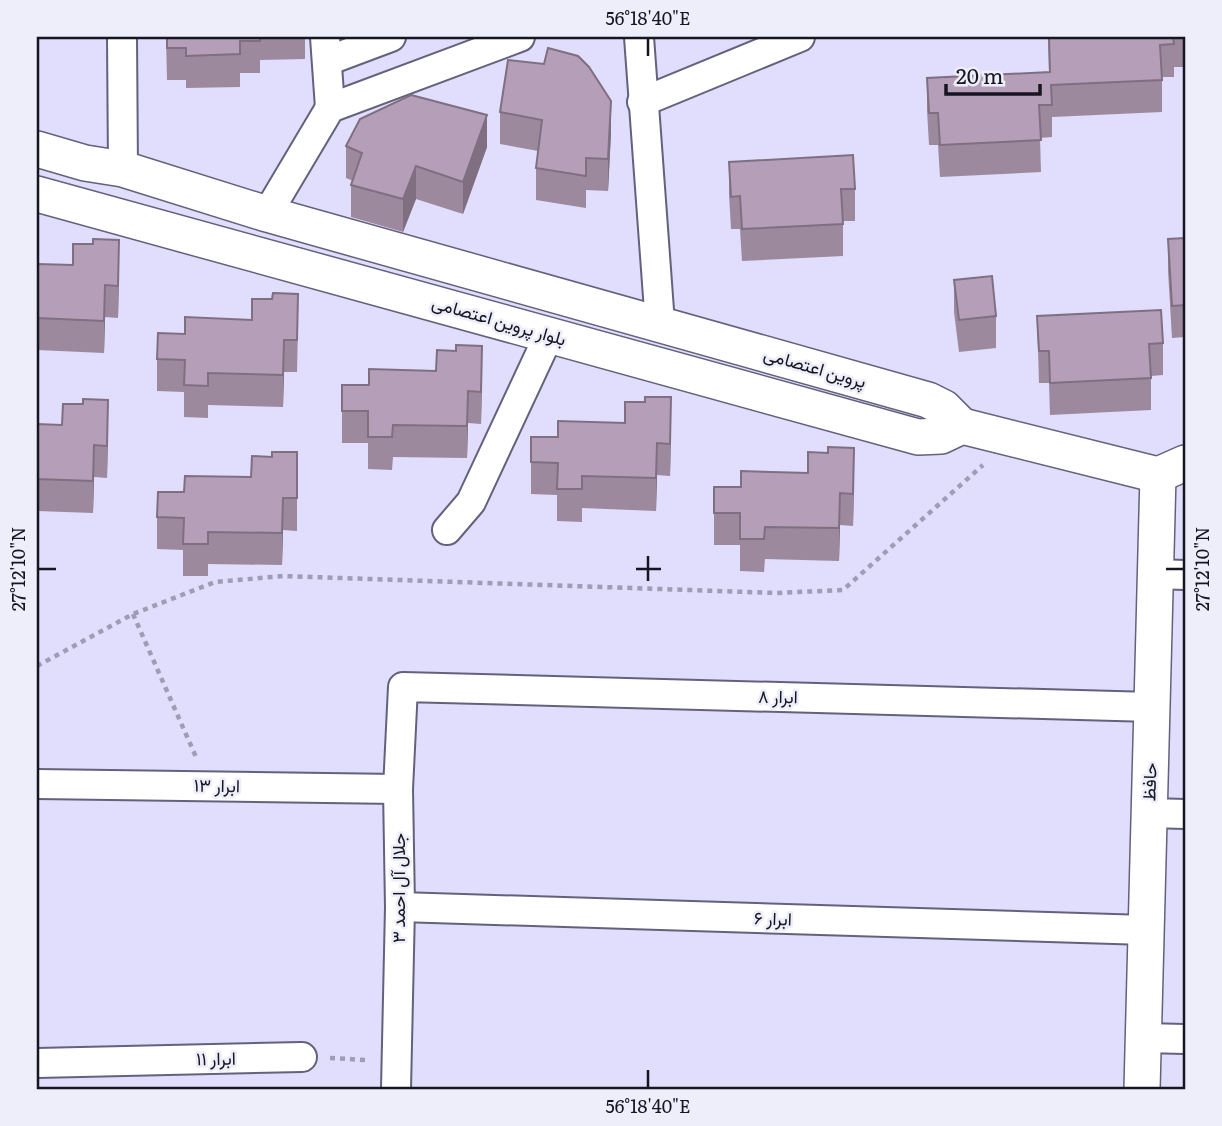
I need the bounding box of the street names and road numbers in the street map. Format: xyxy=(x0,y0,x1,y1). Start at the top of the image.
street label: بلوار پروین اعتصامی xyxy=(429,287,570,352)
street label: پروین اعتصامی xyxy=(761,339,870,394)
street label: ابرار ۸ xyxy=(758,682,798,709)
street label: حافظ xyxy=(1134,762,1163,802)
street label: ابرار ۱۳ xyxy=(194,771,240,798)
street label: جلال آل احمد ۳ xyxy=(384,833,411,943)
street label: ابرار ۶ xyxy=(754,903,792,932)
street label: ابرار ۱۱ xyxy=(196,1044,236,1071)

